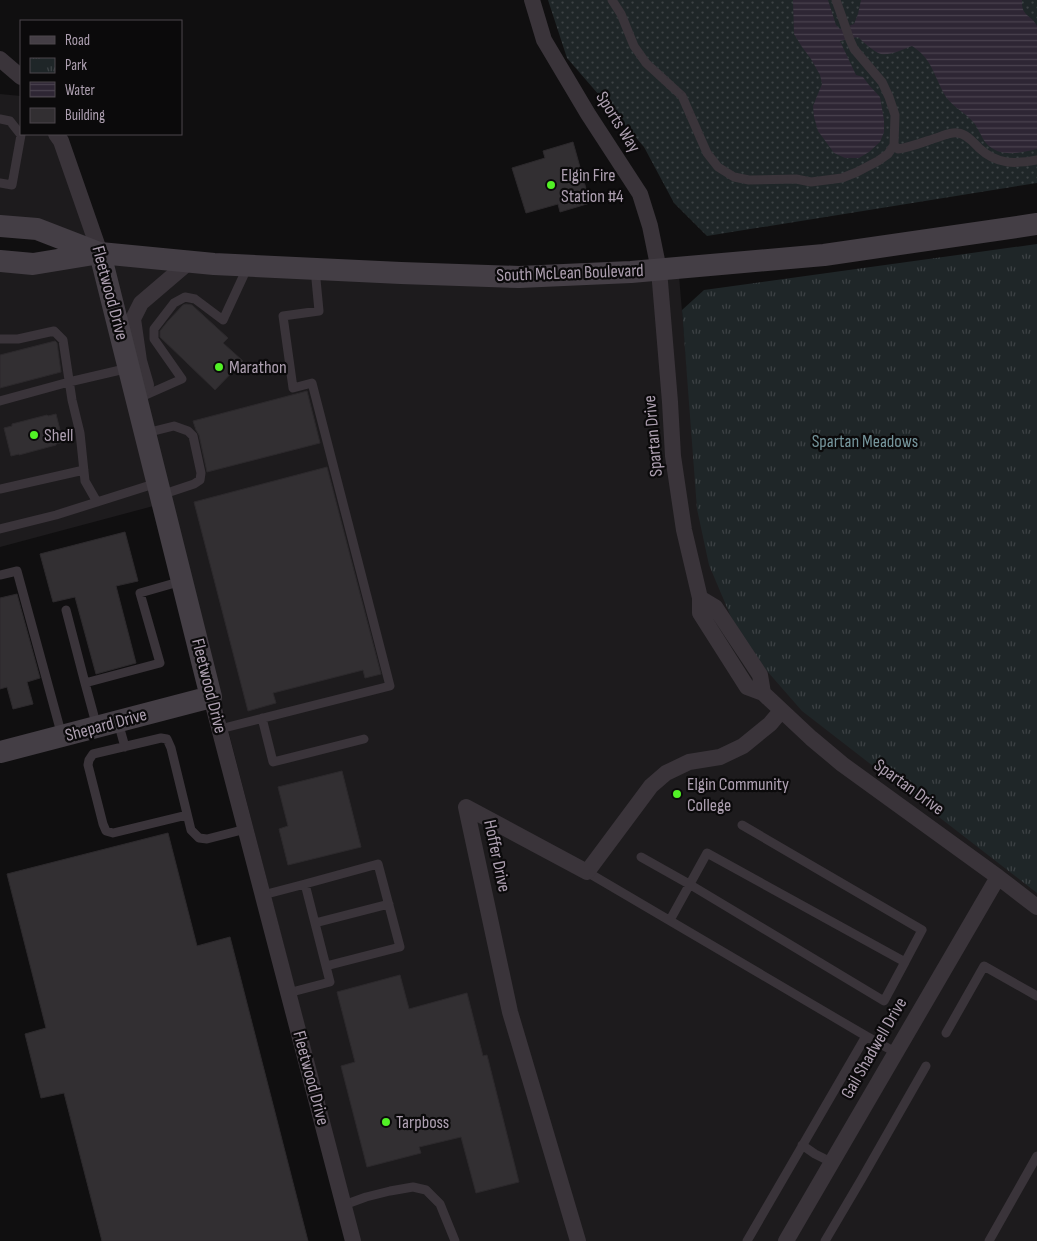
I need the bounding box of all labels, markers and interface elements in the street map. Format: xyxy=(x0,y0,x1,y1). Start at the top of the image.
legend xyxy=(20,20,182,135)
text: Road xyxy=(65,31,90,50)
text: Park xyxy=(65,56,87,75)
text: Water xyxy=(65,81,96,100)
street label: Sports Way xyxy=(591,88,645,156)
text: Building xyxy=(65,106,105,125)
place label: Elgin Fire Station #4 xyxy=(561,165,624,207)
marker: Elgin Fire Station #4 xyxy=(545,179,557,191)
street label: Fleetwood Drive xyxy=(87,243,133,343)
street label: South McLean Boulevard xyxy=(496,260,644,286)
place label: Marathon xyxy=(229,357,287,378)
marker: Marathon xyxy=(213,361,225,373)
street label: Spartan Drive xyxy=(639,394,667,478)
place label: Shell xyxy=(44,425,73,446)
marker: Shell xyxy=(28,429,40,441)
park label: Spartan Meadows xyxy=(812,431,918,452)
street label: Fleetwood Drive xyxy=(187,636,231,736)
street label: Shepard Drive xyxy=(63,704,149,746)
street label: Spartan Drive xyxy=(870,754,948,820)
place label: Elgin Community College xyxy=(687,774,789,816)
marker: Elgin Community College xyxy=(671,788,683,800)
street label: Hoffer Drive xyxy=(479,818,515,894)
street label: Gail Shadwell Drive xyxy=(837,994,911,1102)
street label: Fleetwood Drive xyxy=(288,1028,334,1128)
place label: Tarpboss xyxy=(396,1112,449,1133)
marker: Tarpboss xyxy=(380,1116,392,1128)

